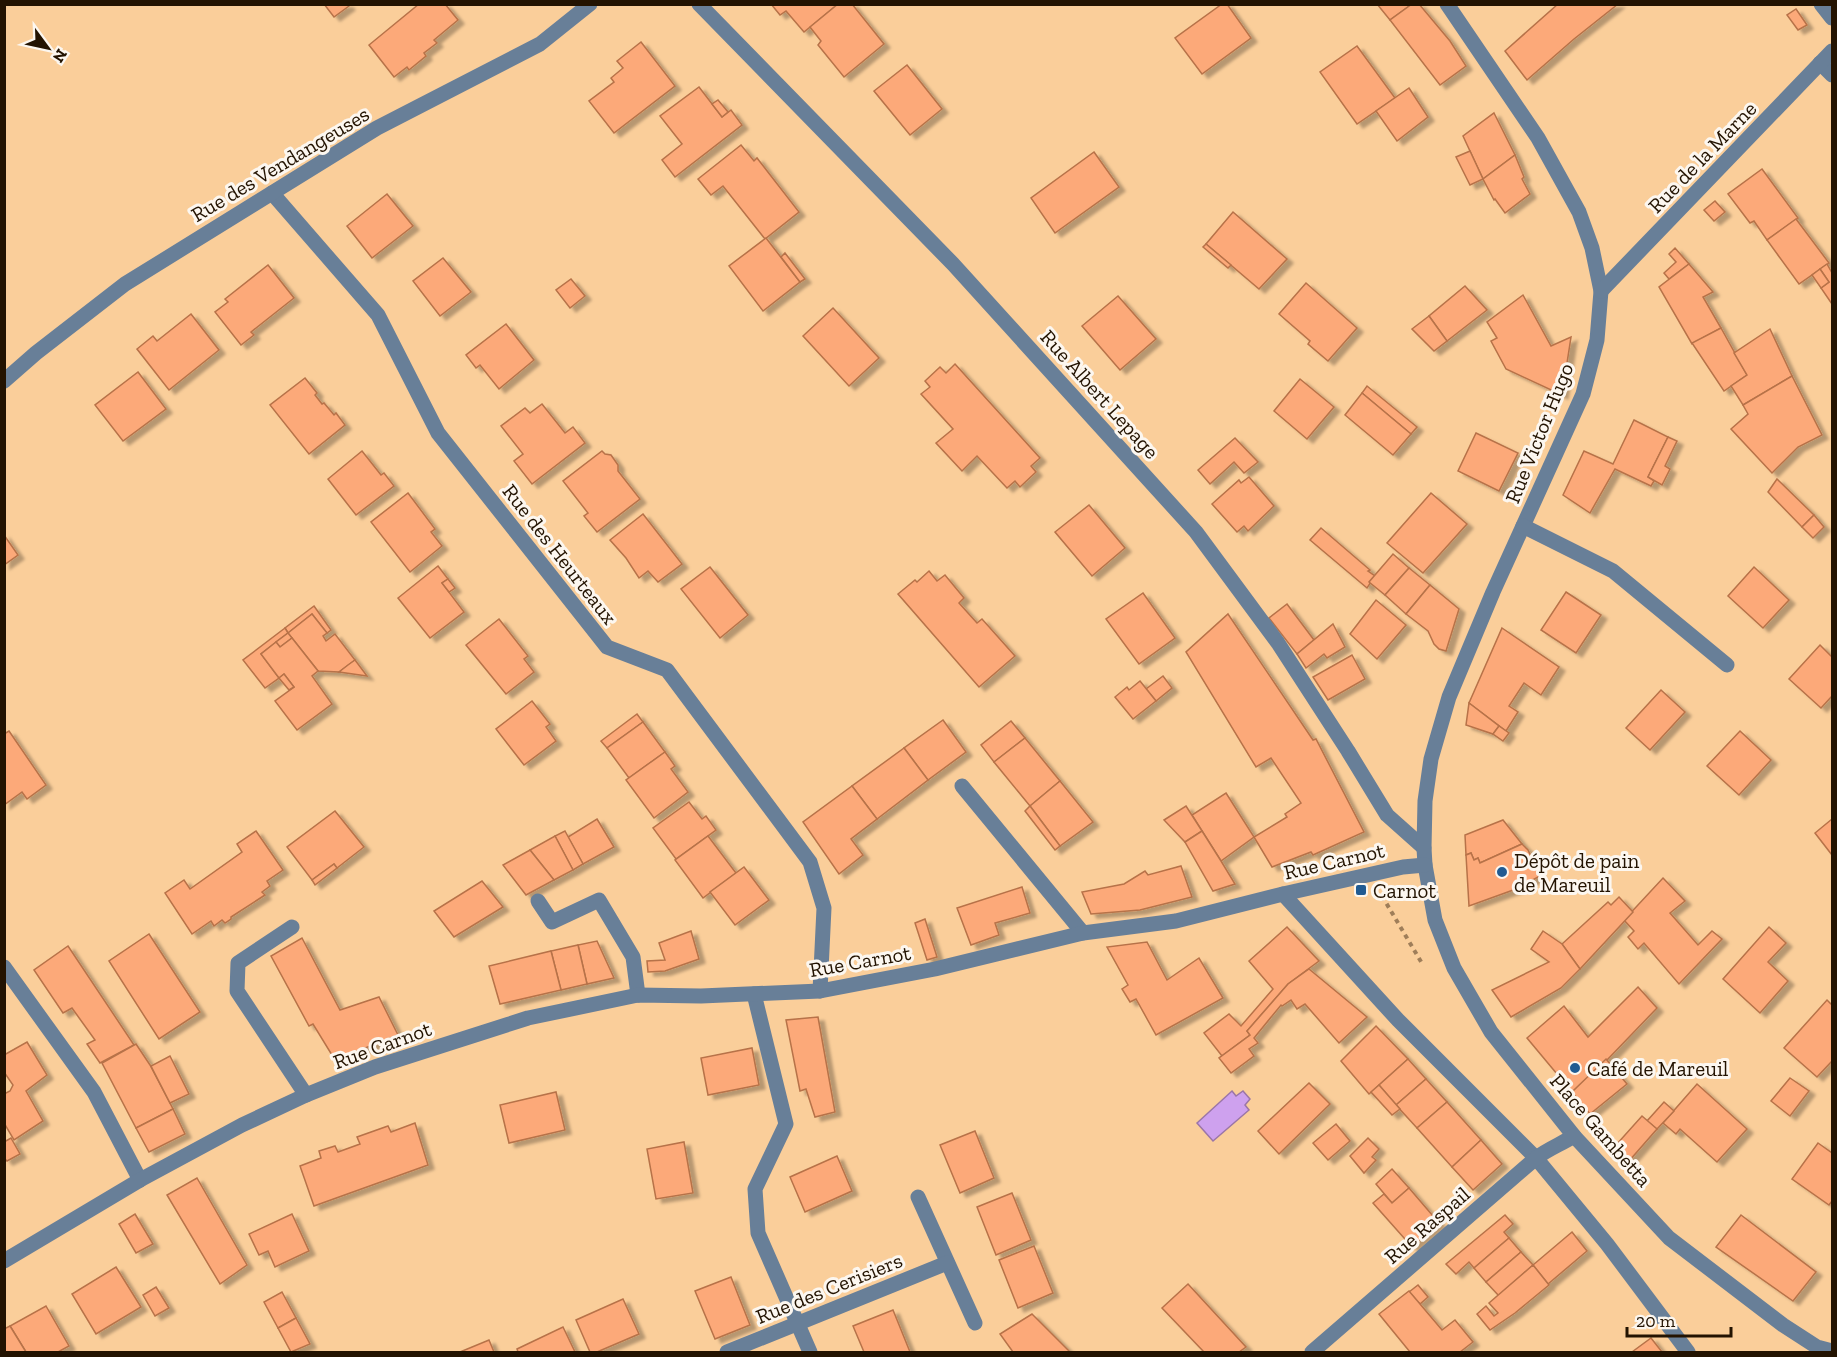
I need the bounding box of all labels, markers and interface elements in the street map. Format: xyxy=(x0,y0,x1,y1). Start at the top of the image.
north arrow xyxy=(18,18,78,78)
text: N xyxy=(49,46,71,66)
street label: Rue de la Marne xyxy=(1643,96,1762,218)
street label: Rue des Vendangeuses xyxy=(186,101,374,227)
street label: Rue Albert Lepage xyxy=(1036,324,1165,464)
street label: Rue Victor Hugo xyxy=(1500,359,1578,507)
street label: Rue des Heurteaux xyxy=(498,479,623,629)
street label: Rue Carnot xyxy=(1281,837,1387,885)
place label: Dépôt de pain de Mareuil xyxy=(1514,848,1639,897)
marker: Dépôt de pain de Mareuil xyxy=(1495,865,1509,879)
place label: Carnot xyxy=(1373,878,1436,903)
marker: Carnot xyxy=(1354,883,1368,897)
street label: Rue Carnot xyxy=(807,940,913,982)
street label: Rue Carnot xyxy=(330,1016,435,1074)
place label: Café de Mareuil xyxy=(1587,1056,1729,1081)
marker: Café de Mareuil xyxy=(1568,1061,1582,1075)
street label: Place Gambetta xyxy=(1545,1068,1657,1192)
street label: Rue Raspail xyxy=(1379,1181,1475,1269)
street label: Rue des Cerisiers xyxy=(752,1247,906,1329)
scale bar xyxy=(1627,1300,1730,1338)
text: 20 m xyxy=(1636,1310,1676,1332)

